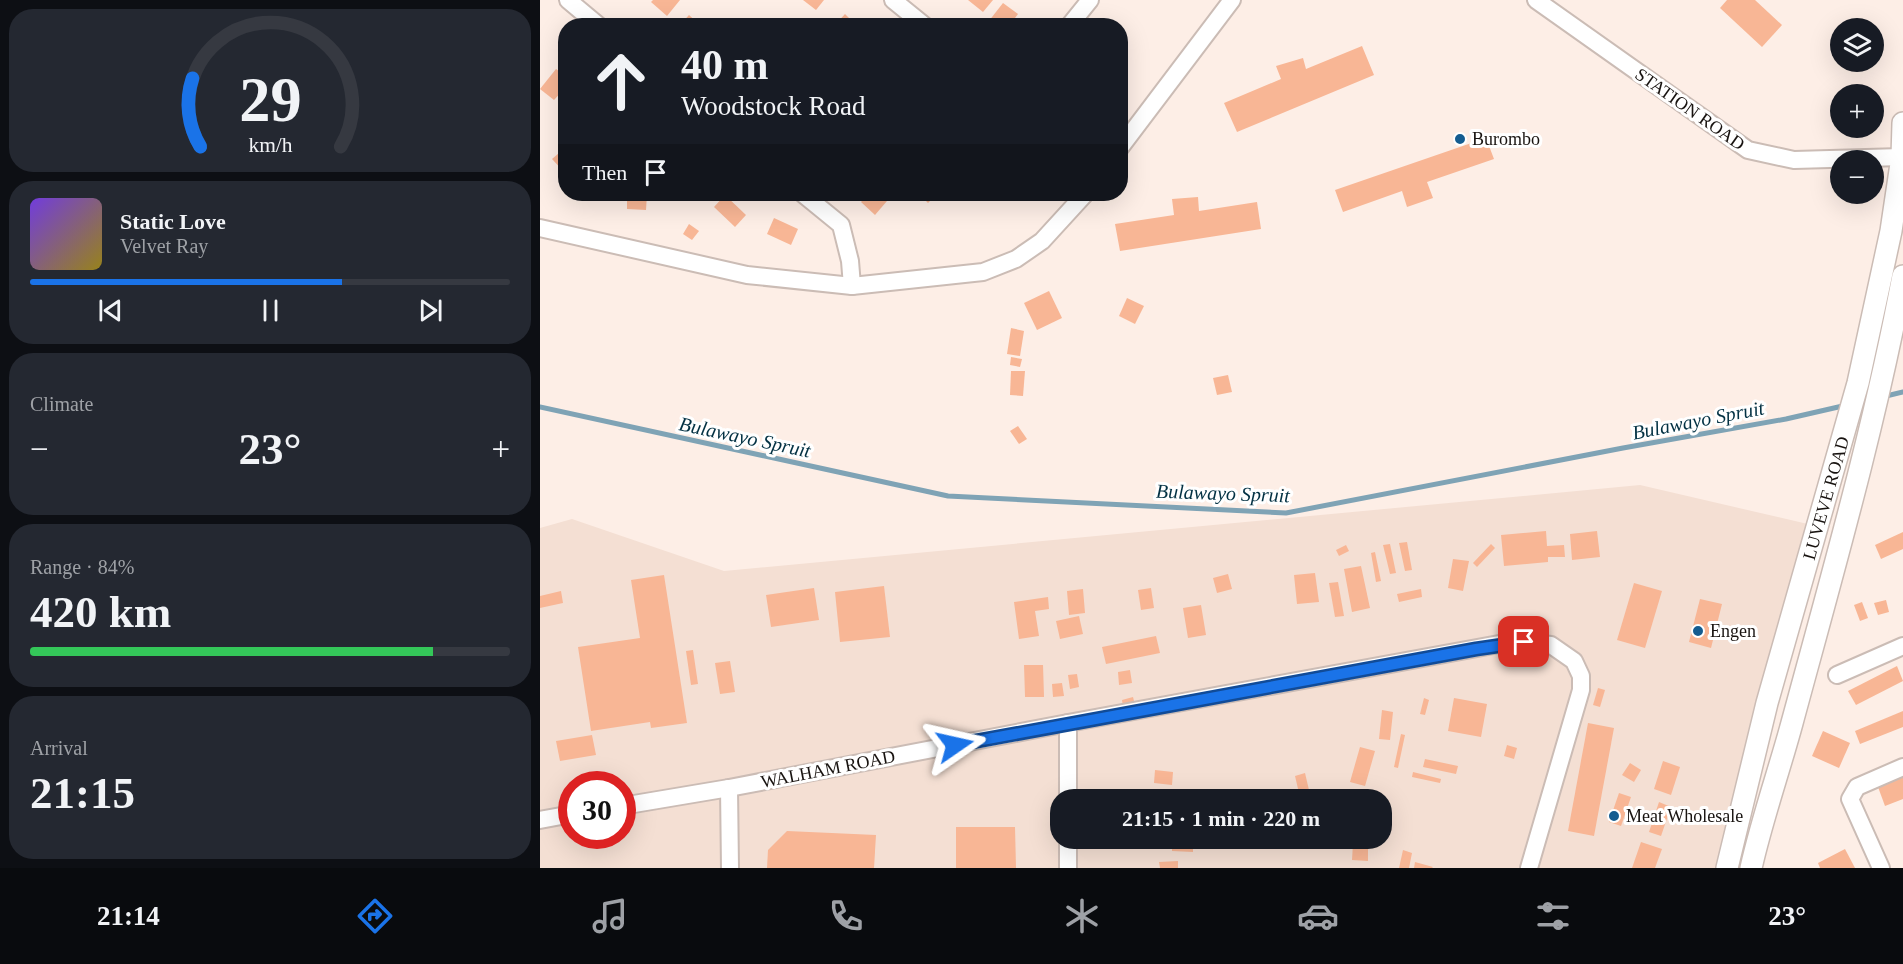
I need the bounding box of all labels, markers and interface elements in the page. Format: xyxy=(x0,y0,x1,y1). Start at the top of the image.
map controls xyxy=(1830,18,1884,204)
button: layers xyxy=(1830,18,1884,72)
icon: ahead xyxy=(582,42,660,120)
text: 40 m xyxy=(681,42,769,88)
street label: STATION ROAD xyxy=(1631,64,1749,154)
text: 29 xyxy=(239,66,301,135)
button: + xyxy=(1830,84,1884,138)
text: Woodstock Road xyxy=(681,91,866,121)
place label: Burombo xyxy=(1472,129,1540,149)
marker: Burombo xyxy=(1453,132,1467,146)
text: km/h xyxy=(248,134,292,158)
button: − xyxy=(1830,150,1884,204)
icon: arrive xyxy=(639,156,672,189)
text: Then xyxy=(582,160,627,185)
text: Static Love xyxy=(120,209,226,234)
text: Velvet Ray xyxy=(120,235,208,257)
icon: previous xyxy=(94,294,127,327)
icon: pause xyxy=(254,294,287,327)
icon: next xyxy=(414,294,447,327)
text: Climate xyxy=(30,393,93,415)
water label: Bulawayo Spruit xyxy=(1630,396,1766,445)
water label: Bulawayo Spruit xyxy=(677,412,813,463)
text: 23° xyxy=(239,424,302,474)
text: − xyxy=(30,431,49,467)
text: + xyxy=(491,431,510,467)
street label: LUVEVE ROAD xyxy=(1799,434,1853,562)
water label: Bulawayo Spruit xyxy=(1156,480,1291,507)
text: Range · 84% xyxy=(30,556,134,578)
text: 420 km xyxy=(30,587,171,637)
pin xyxy=(1498,616,1549,667)
place label: Engen xyxy=(1710,621,1756,641)
marker: Engen xyxy=(1691,624,1705,638)
icon: arrive xyxy=(1507,625,1540,658)
position arrow xyxy=(923,713,987,777)
text: Arrival xyxy=(30,737,88,759)
street label: WALHAM ROAD xyxy=(759,746,897,792)
text: 21:15 xyxy=(30,768,135,818)
speed limit sign: 30 xyxy=(558,771,636,849)
text: 21:15 · 1 min · 220 m xyxy=(1122,806,1320,831)
place label: Meat Wholesale xyxy=(1626,806,1743,826)
marker: Meat Wholesale xyxy=(1607,809,1621,823)
icon: directions xyxy=(354,895,396,937)
icon: music xyxy=(589,895,631,937)
icon: phone xyxy=(825,895,867,937)
icon: climate xyxy=(1061,895,1103,937)
icon: car xyxy=(1297,895,1339,937)
icon: filters xyxy=(1532,895,1574,937)
text: 21:14 xyxy=(97,901,160,931)
text: 23° xyxy=(1768,901,1806,931)

